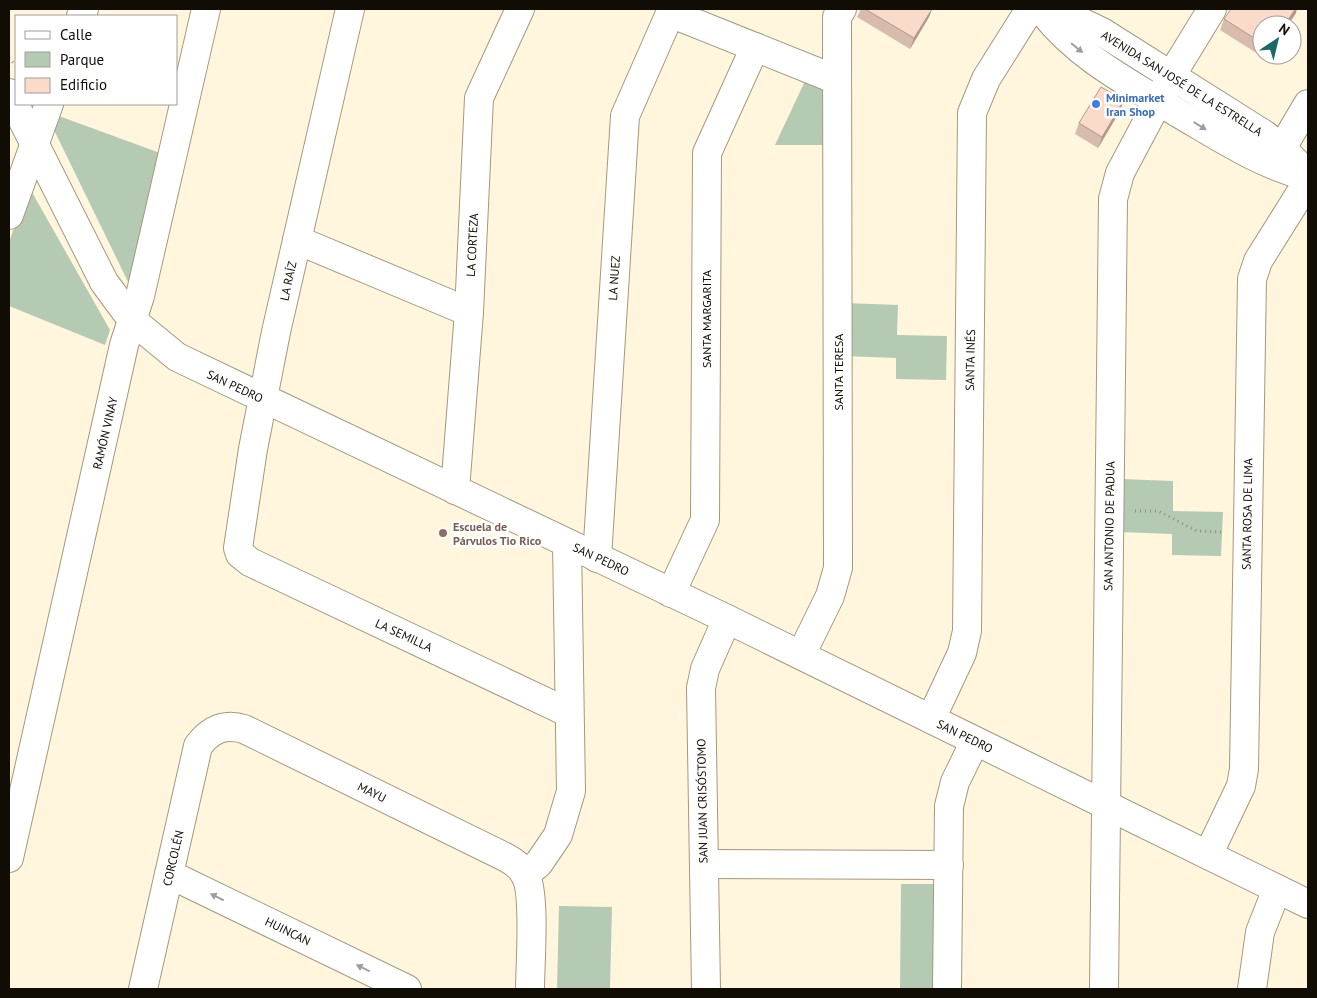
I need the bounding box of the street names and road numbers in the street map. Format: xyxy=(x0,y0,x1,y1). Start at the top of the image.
street label: AVENIDA SAN JOSÉ DE LA ESTRELLA xyxy=(1099,27,1265,139)
street label: LA CORTEZA xyxy=(463,213,481,277)
street label: LA NUEZ xyxy=(605,255,623,301)
street label: LA RAÍZ xyxy=(277,259,300,302)
street label: SANTA MARGARITA xyxy=(699,270,714,368)
street label: SANTA INÉS xyxy=(962,329,978,391)
street label: SANTA TERESA xyxy=(831,334,846,410)
street label: SAN PEDRO xyxy=(204,366,266,406)
street label: RAMÓN VINAY xyxy=(89,395,121,471)
street label: SANTA ROSA DE LIMA xyxy=(1239,458,1255,570)
street label: SAN ANTONIO DE PADUA xyxy=(1100,461,1118,591)
street label: SAN PEDRO xyxy=(570,539,632,579)
street label: LA SEMILLA xyxy=(373,615,435,655)
street label: SAN PEDRO xyxy=(935,716,995,756)
street label: SAN JUAN CRISÓSTOMO xyxy=(693,739,711,863)
street label: MAYU xyxy=(355,779,389,805)
street label: CORCOLÉN xyxy=(159,829,187,887)
street label: HUINCAN xyxy=(263,914,313,948)

